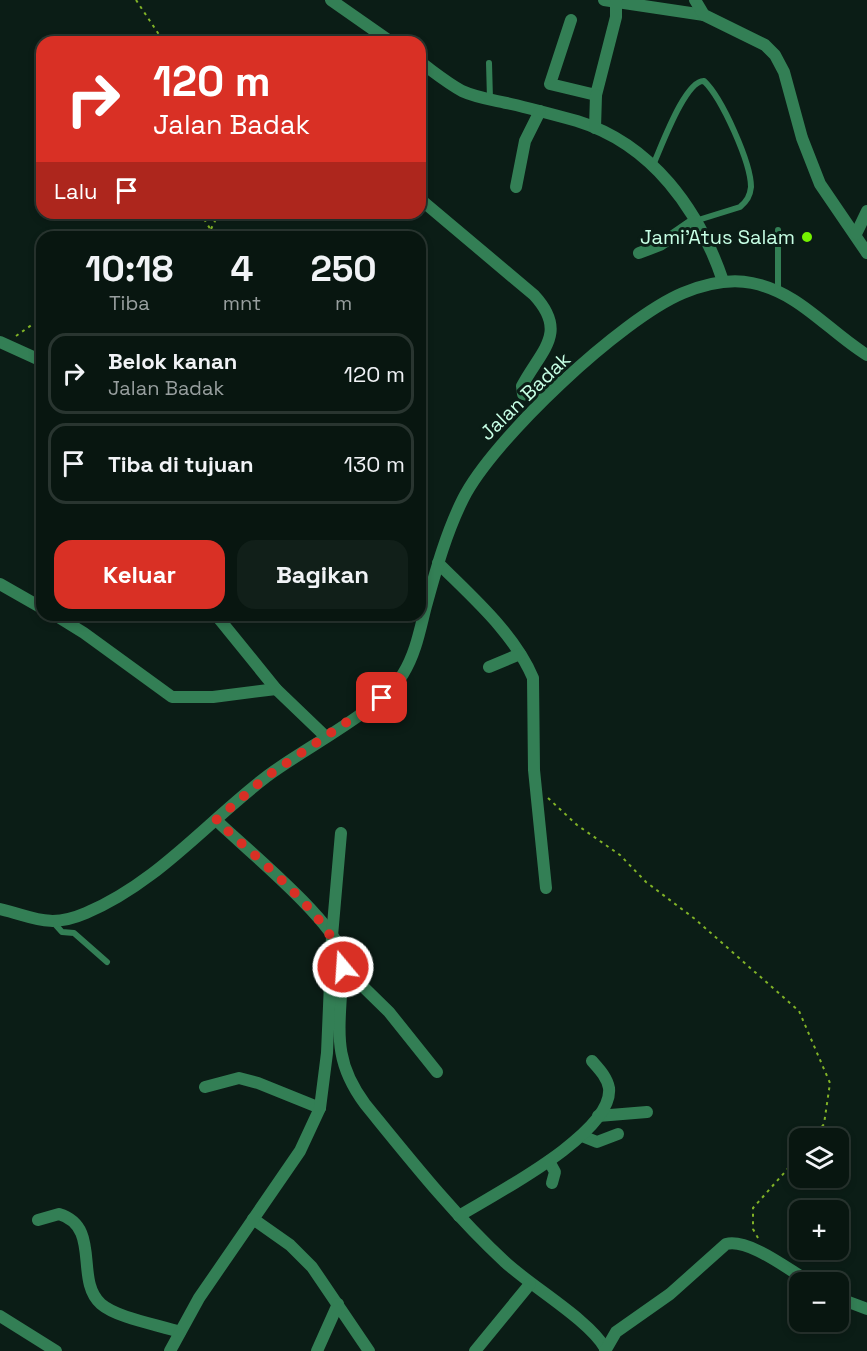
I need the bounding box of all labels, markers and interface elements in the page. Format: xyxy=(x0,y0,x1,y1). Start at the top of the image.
text: 120 m xyxy=(153,55,271,108)
icon: right xyxy=(54,60,132,138)
text: Jalan Badak xyxy=(153,107,310,142)
icon: arrive xyxy=(110,174,143,207)
text: Lalu xyxy=(54,177,98,205)
place label: Jami'Atus Salam xyxy=(640,224,795,250)
marker: Jami'Atus Salam xyxy=(800,230,814,244)
text: 10:18 xyxy=(85,246,173,292)
text: 4 xyxy=(230,246,253,292)
text: 250 xyxy=(310,246,377,292)
text: Tiba xyxy=(109,290,150,316)
text: mnt xyxy=(223,290,261,316)
text: m xyxy=(335,290,352,316)
street label: Jalan Badak xyxy=(474,346,576,446)
text: Belok kanan xyxy=(108,347,237,375)
icon: right xyxy=(57,357,90,390)
text: 120 m xyxy=(344,360,405,388)
text: Jalan Badak xyxy=(108,375,224,401)
icon: arrive xyxy=(57,447,90,480)
text: Tiba di tujuan xyxy=(108,450,254,478)
text: 130 m xyxy=(344,450,405,478)
button: Keluar xyxy=(54,540,225,609)
button: Bagikan xyxy=(237,540,408,609)
pin xyxy=(356,672,407,723)
icon: arrive xyxy=(365,681,398,714)
position arrow xyxy=(311,935,375,999)
map controls xyxy=(789,1128,849,1332)
button: layers xyxy=(789,1128,849,1188)
button: + xyxy=(789,1200,849,1260)
button: − xyxy=(789,1272,849,1332)

